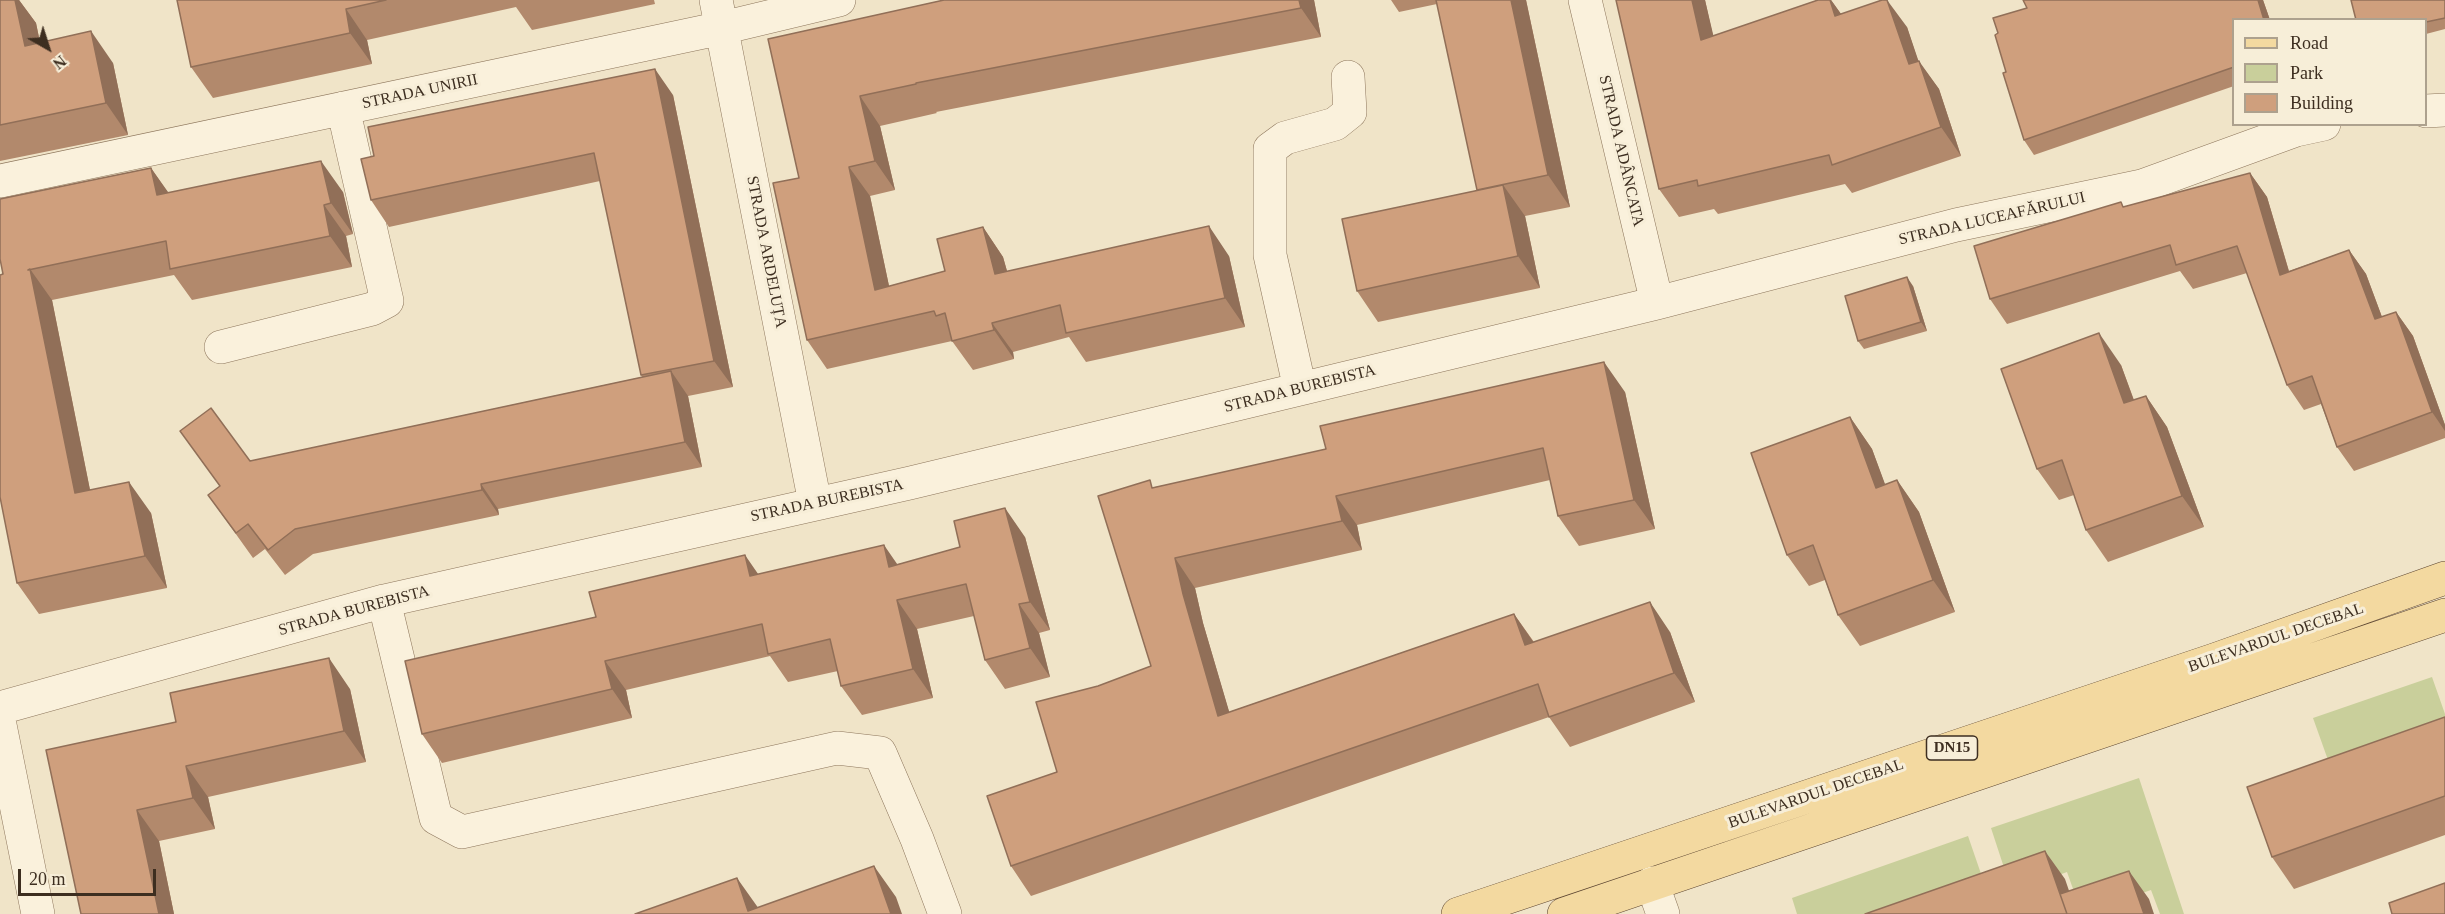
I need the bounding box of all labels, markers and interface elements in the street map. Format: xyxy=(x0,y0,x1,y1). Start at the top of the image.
north arrow xyxy=(18,18,78,78)
legend xyxy=(2232,18,2427,126)
text: Road xyxy=(2290,33,2328,53)
text: N xyxy=(50,52,69,73)
text: Park xyxy=(2290,63,2323,83)
street label: STRADA UNIRII xyxy=(360,70,480,114)
street label: STRADA ADÂNCATA xyxy=(1594,73,1648,229)
text: Building xyxy=(2290,93,2353,113)
street label: STRADA ARDELUȚA xyxy=(742,174,790,330)
street label: STRADA LUCEAFĂRULUI xyxy=(1897,188,2087,250)
street label: STRADA BUREBISTA xyxy=(1222,361,1378,417)
street label: STRADA BUREBISTA xyxy=(749,475,905,527)
street label: STRADA BUREBISTA xyxy=(276,582,432,640)
street label: BULEVARDUL DECEBAL xyxy=(2186,599,2366,677)
road number: DN15 xyxy=(1926,736,1978,760)
street label: BULEVARDUL DECEBAL xyxy=(1726,755,1906,833)
scale bar xyxy=(21,857,159,895)
text: 20 m xyxy=(29,869,66,889)

